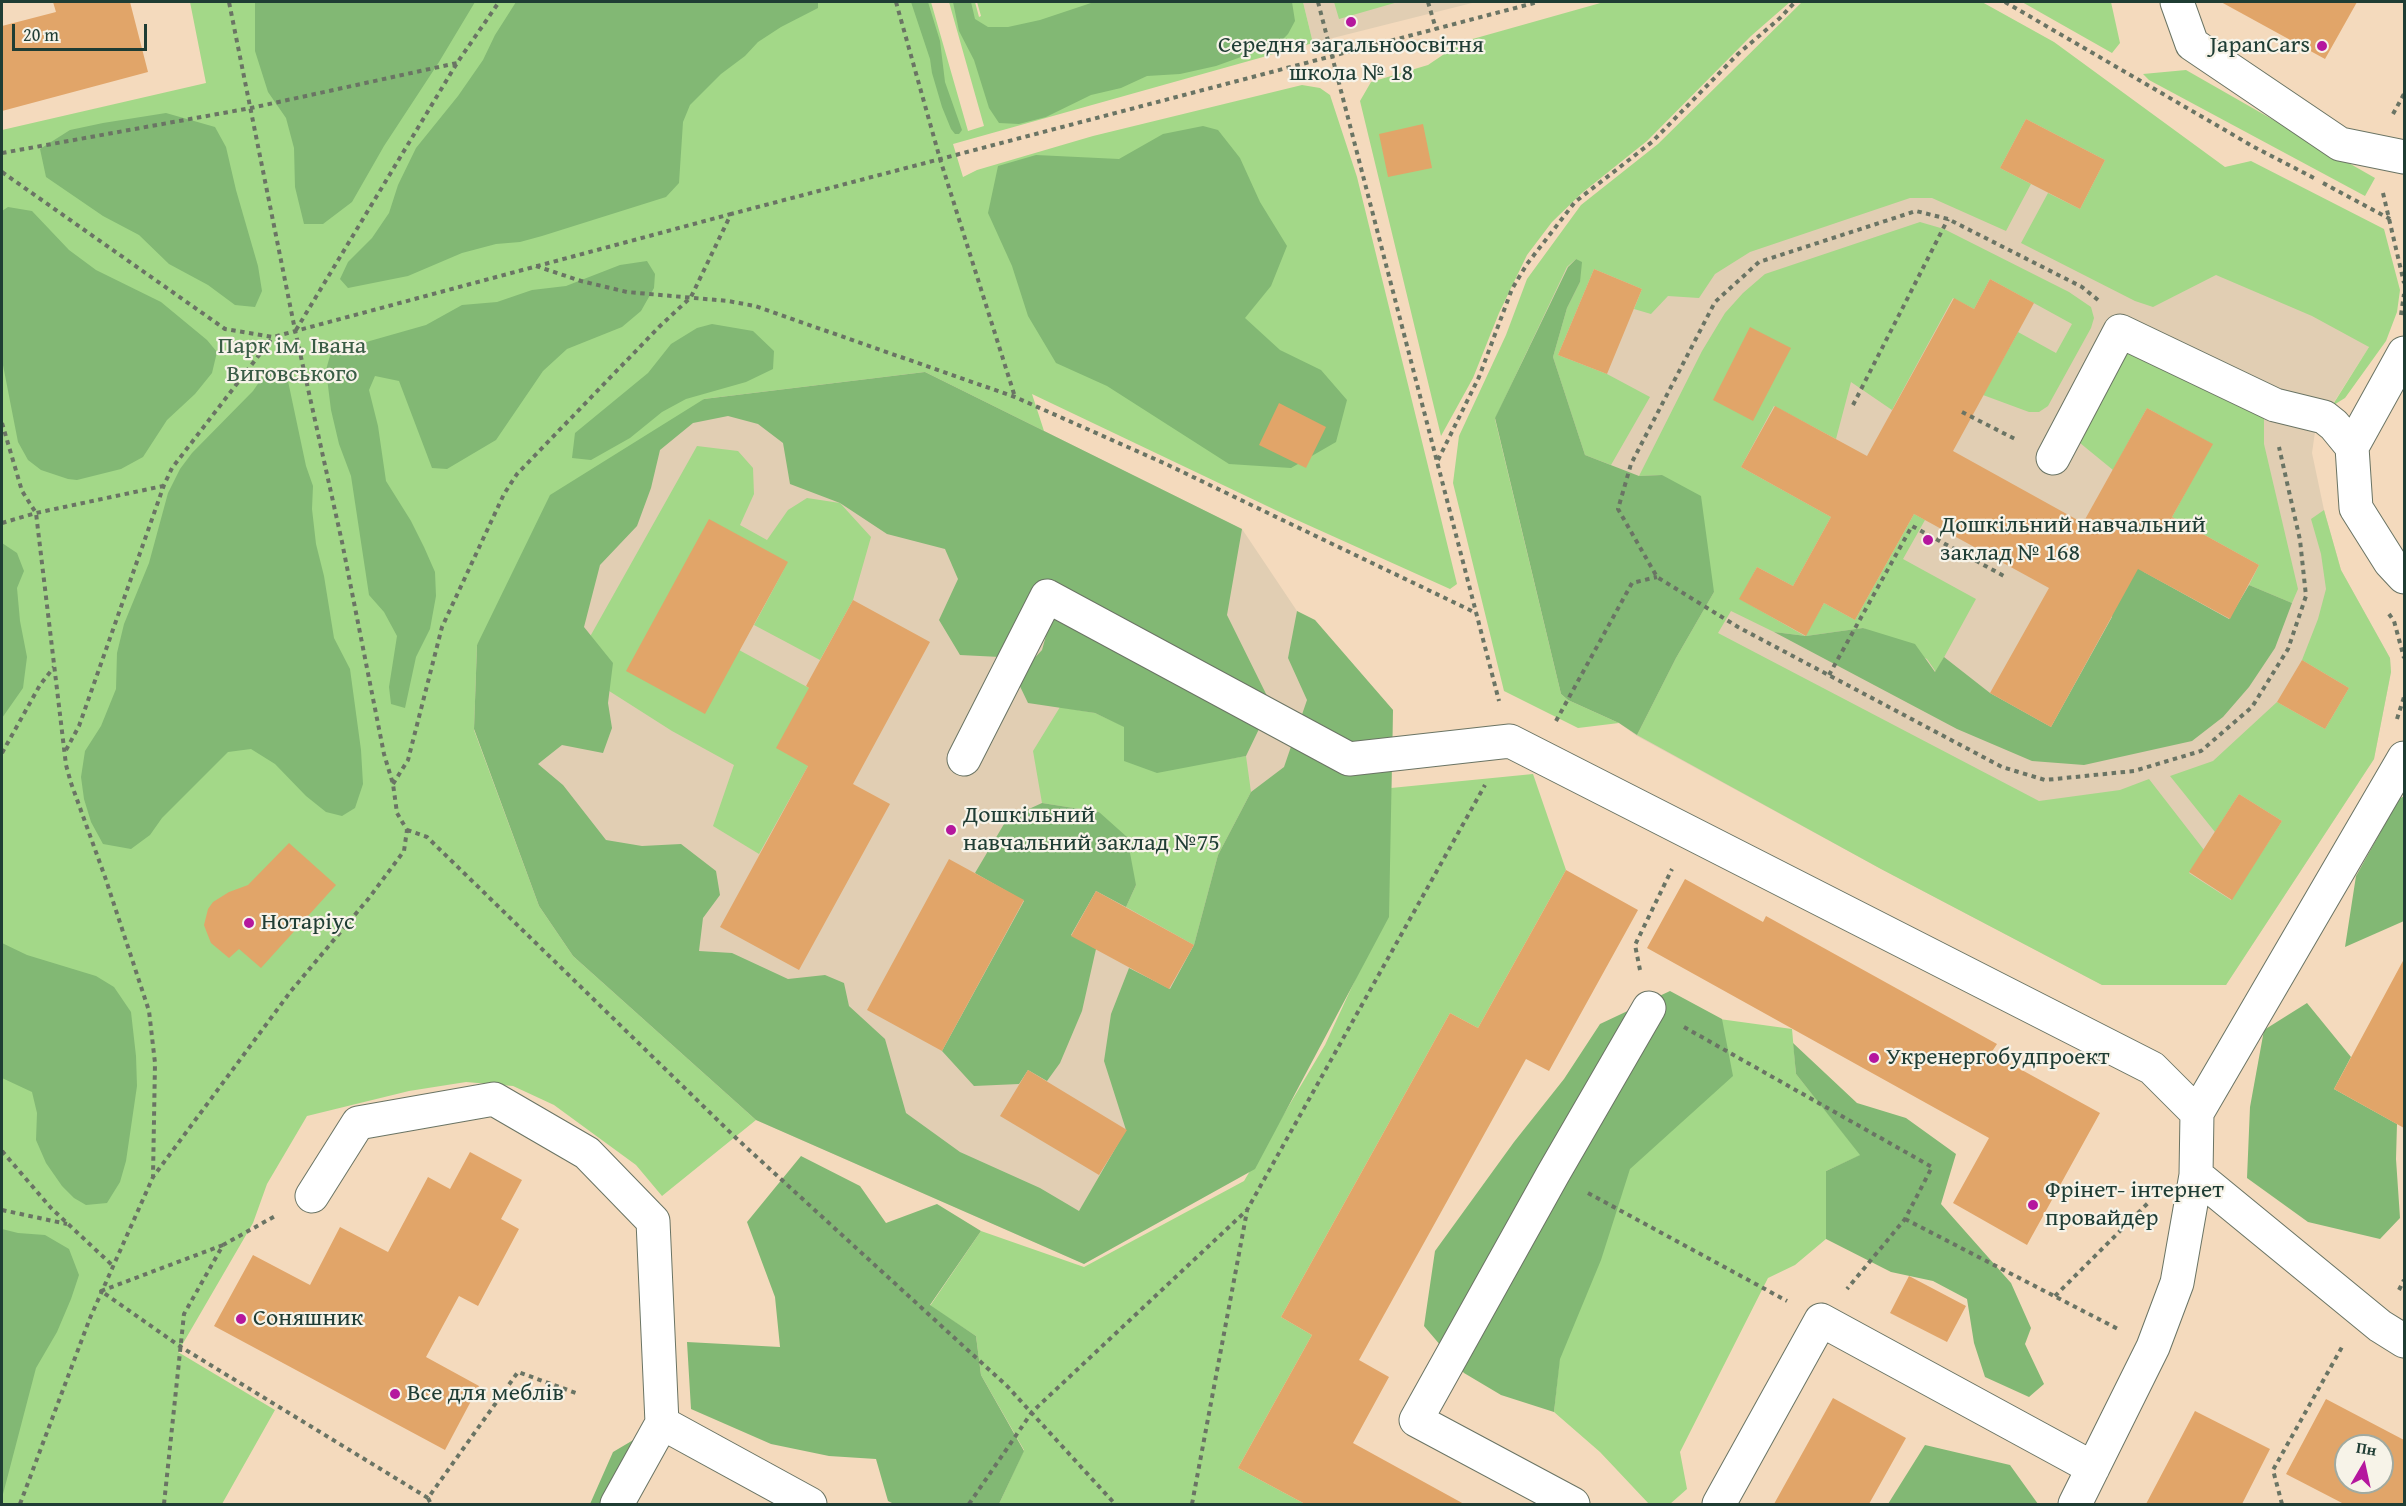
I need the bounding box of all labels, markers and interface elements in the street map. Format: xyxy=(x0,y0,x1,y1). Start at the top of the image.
scale bar xyxy=(15,12,150,50)
marker: Середня загальноосвітня школа № 18 xyxy=(1344,15,1358,29)
text: 20 m xyxy=(23,21,59,48)
place label: Середня загальноосвітня школа № 18 xyxy=(1218,32,1484,88)
place label: JapanCars xyxy=(2210,32,2310,60)
marker: JapanCars xyxy=(2315,39,2329,53)
park label: Парк ім. Івана Виговського xyxy=(218,333,366,389)
place label: Дошкільний навчальний заклад № 168 xyxy=(1940,512,2206,568)
marker: Дошкільний навчальний заклад № 168 xyxy=(1921,533,1935,547)
place label: Дошкільний навчальний заклад №75 xyxy=(963,802,1220,858)
marker: Дошкільний навчальний заклад №75 xyxy=(944,823,958,837)
place label: Нотаріус xyxy=(261,909,355,937)
marker: Нотаріус xyxy=(242,916,256,930)
place label: Укренергобудпроект xyxy=(1886,1044,2110,1072)
marker: Укренергобудпроект xyxy=(1867,1051,1881,1065)
place label: Фрінет- інтернет провайдер xyxy=(2045,1177,2224,1233)
marker: Фрінет- інтернет провайдер xyxy=(2026,1198,2040,1212)
place label: Соняшник xyxy=(253,1305,363,1333)
marker: Соняшник xyxy=(234,1312,248,1326)
place label: Все для меблів xyxy=(407,1380,564,1408)
marker: Все для меблів xyxy=(388,1387,402,1401)
north arrow xyxy=(2334,1434,2394,1494)
text: Пн xyxy=(2354,1435,2379,1462)

